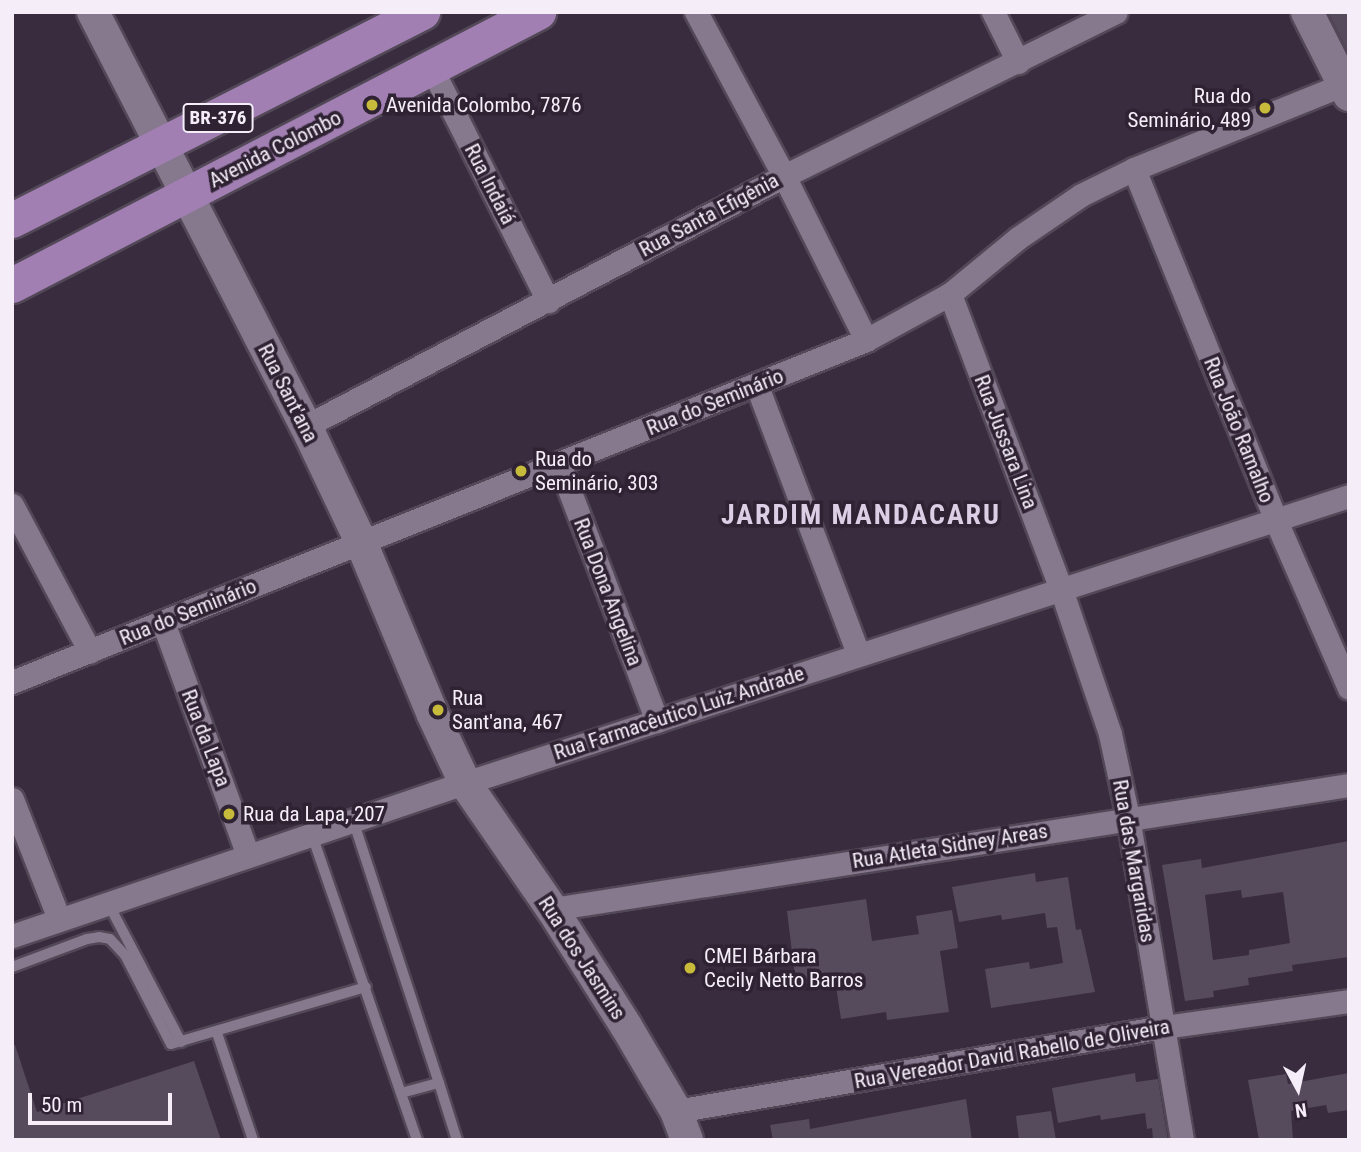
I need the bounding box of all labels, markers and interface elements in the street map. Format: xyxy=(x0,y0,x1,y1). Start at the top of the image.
place label: Rua do Seminário, 489 xyxy=(1128,83,1251,133)
place label: Avenida Colombo, 7876 xyxy=(386,92,582,118)
marker: Avenida Colombo, 7876 xyxy=(364,97,380,113)
marker: Rua do Seminário, 489 xyxy=(1257,100,1273,116)
road number: BR-376 xyxy=(181,102,255,134)
street label: Avenida Colombo xyxy=(205,105,345,193)
street label: Rua Indaiá xyxy=(459,140,521,228)
street label: Rua Santa Efigênia xyxy=(635,168,783,262)
street label: Rua Sant'ana xyxy=(252,340,324,446)
street label: Rua João Ramalho xyxy=(1198,353,1280,507)
street label: Rua do Seminário xyxy=(643,363,787,441)
street label: Rua Jussara Lina xyxy=(969,371,1043,513)
place label: Rua do Seminário, 303 xyxy=(535,446,658,496)
marker: Rua do Seminário, 303 xyxy=(513,463,529,479)
district label: JARDIM MANDACARU xyxy=(723,498,999,532)
street label: Rua Dona Angelina xyxy=(568,515,648,669)
street label: Rua do Seminário xyxy=(116,573,260,651)
street label: Rua Farmacêutico Luiz Andrade xyxy=(551,661,807,765)
place label: Rua Sant'ana, 467 xyxy=(452,685,563,735)
street label: Rua da Lapa xyxy=(176,686,236,790)
marker: Rua Sant'ana, 467 xyxy=(430,702,446,718)
street label: Rua das Margaridas xyxy=(1107,778,1161,944)
place label: Rua da Lapa, 207 xyxy=(243,801,385,827)
marker: Rua da Lapa, 207 xyxy=(221,806,237,822)
street label: Rua Atleta Sidney Areas xyxy=(851,818,1049,874)
street label: Rua dos Jasmins xyxy=(533,892,631,1024)
place label: CMEI Bárbara Cecily Netto Barros xyxy=(704,943,863,993)
marker: CMEI Bárbara Cecily Netto Barros xyxy=(682,960,698,976)
street label: Rua Vereador David Rabello de Oliveira xyxy=(852,1014,1172,1094)
north arrow xyxy=(1263,1054,1333,1124)
scale bar xyxy=(32,1078,175,1122)
text: 50 m xyxy=(41,1093,82,1117)
text: N xyxy=(1294,1098,1308,1122)

